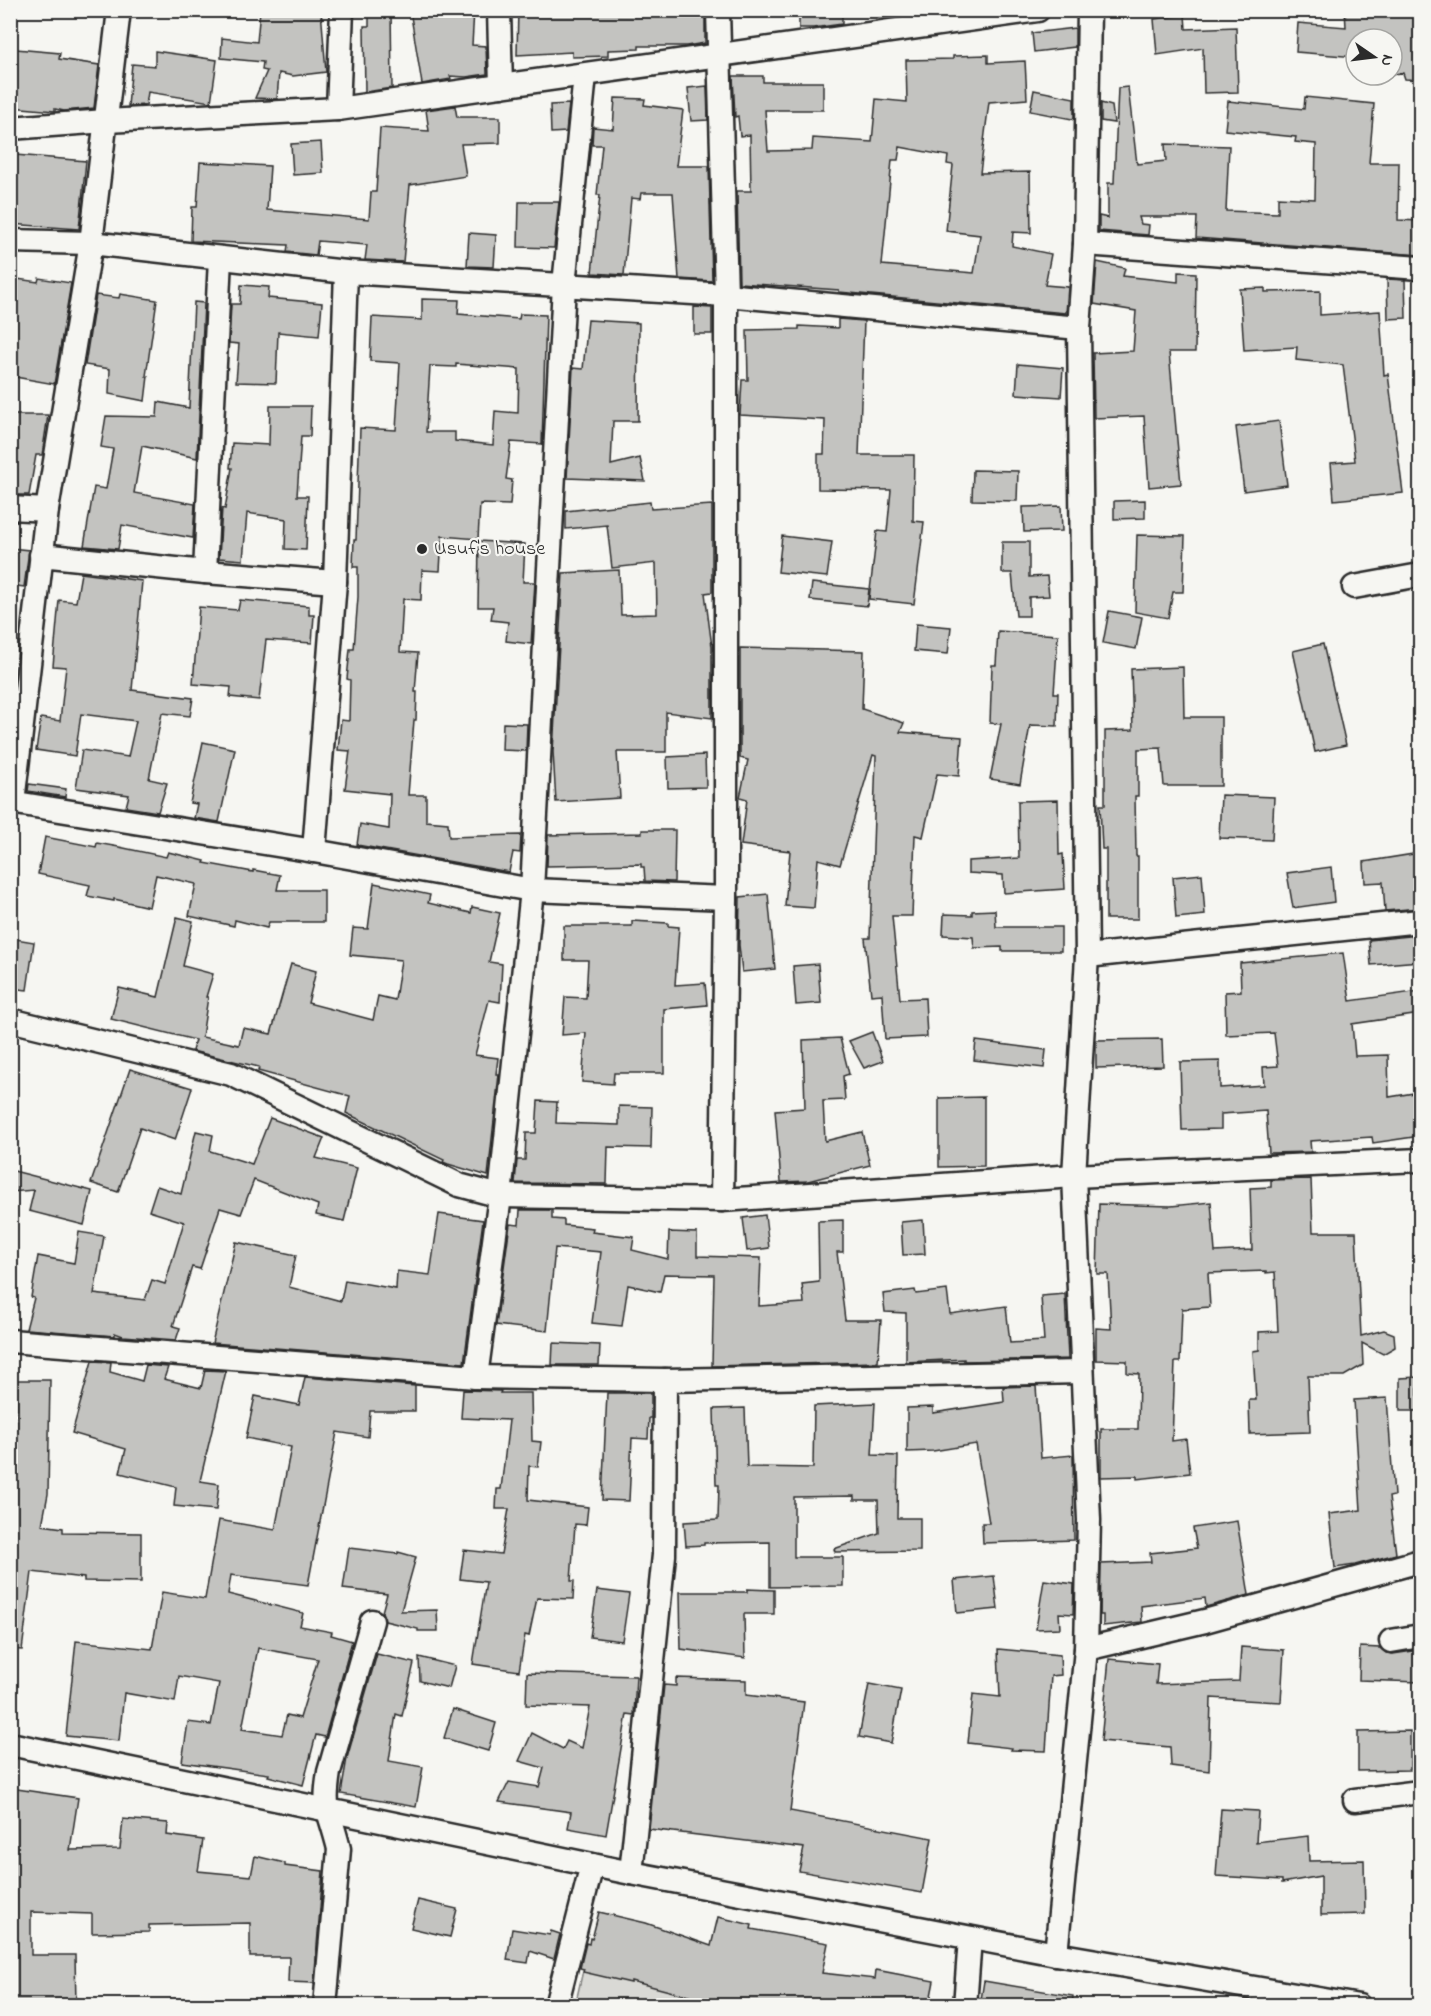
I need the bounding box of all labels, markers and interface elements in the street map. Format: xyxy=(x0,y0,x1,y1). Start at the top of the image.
north arrow xyxy=(1344,27,1404,87)
text: N xyxy=(1374,52,1400,68)
place label: Usuf's house xyxy=(434,535,545,564)
marker: Usuf's house xyxy=(415,542,429,556)

